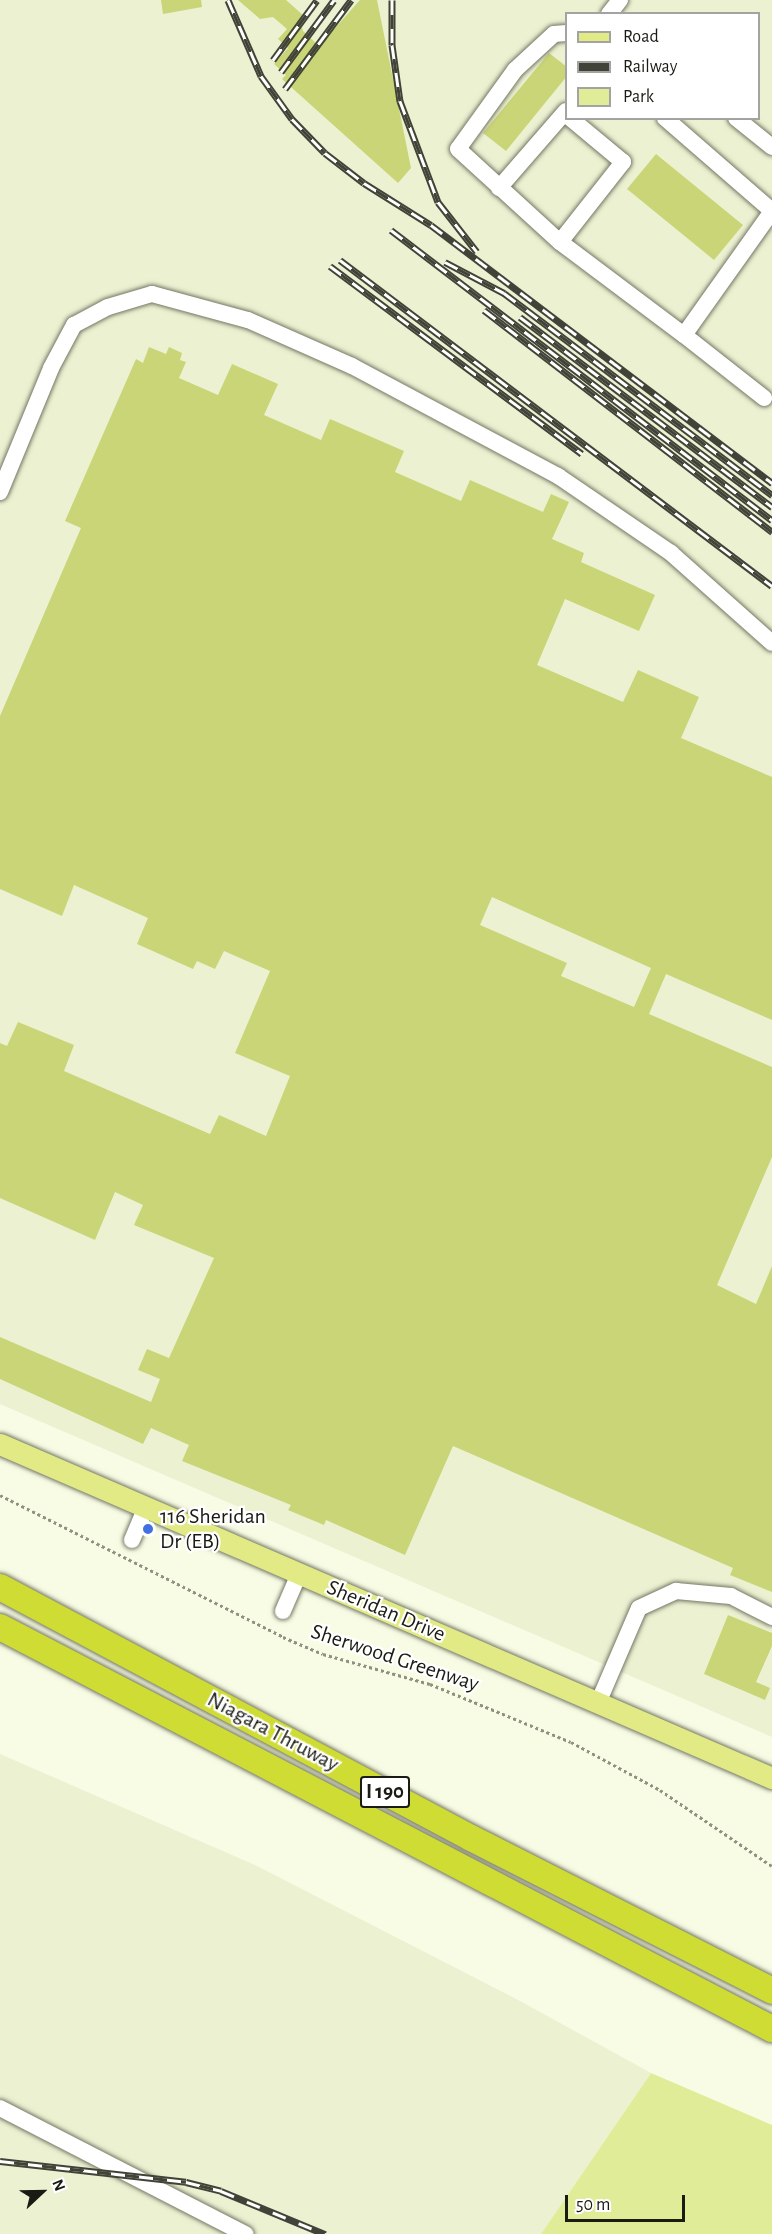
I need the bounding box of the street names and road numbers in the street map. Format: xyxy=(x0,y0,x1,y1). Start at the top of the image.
street label: Sheridan Drive xyxy=(323,1574,449,1648)
street label: Sherwood Greenway xyxy=(308,1618,482,1698)
street label: Niagara Thruway xyxy=(203,1686,343,1778)
road number: I 190 xyxy=(360,1774,410,1810)

